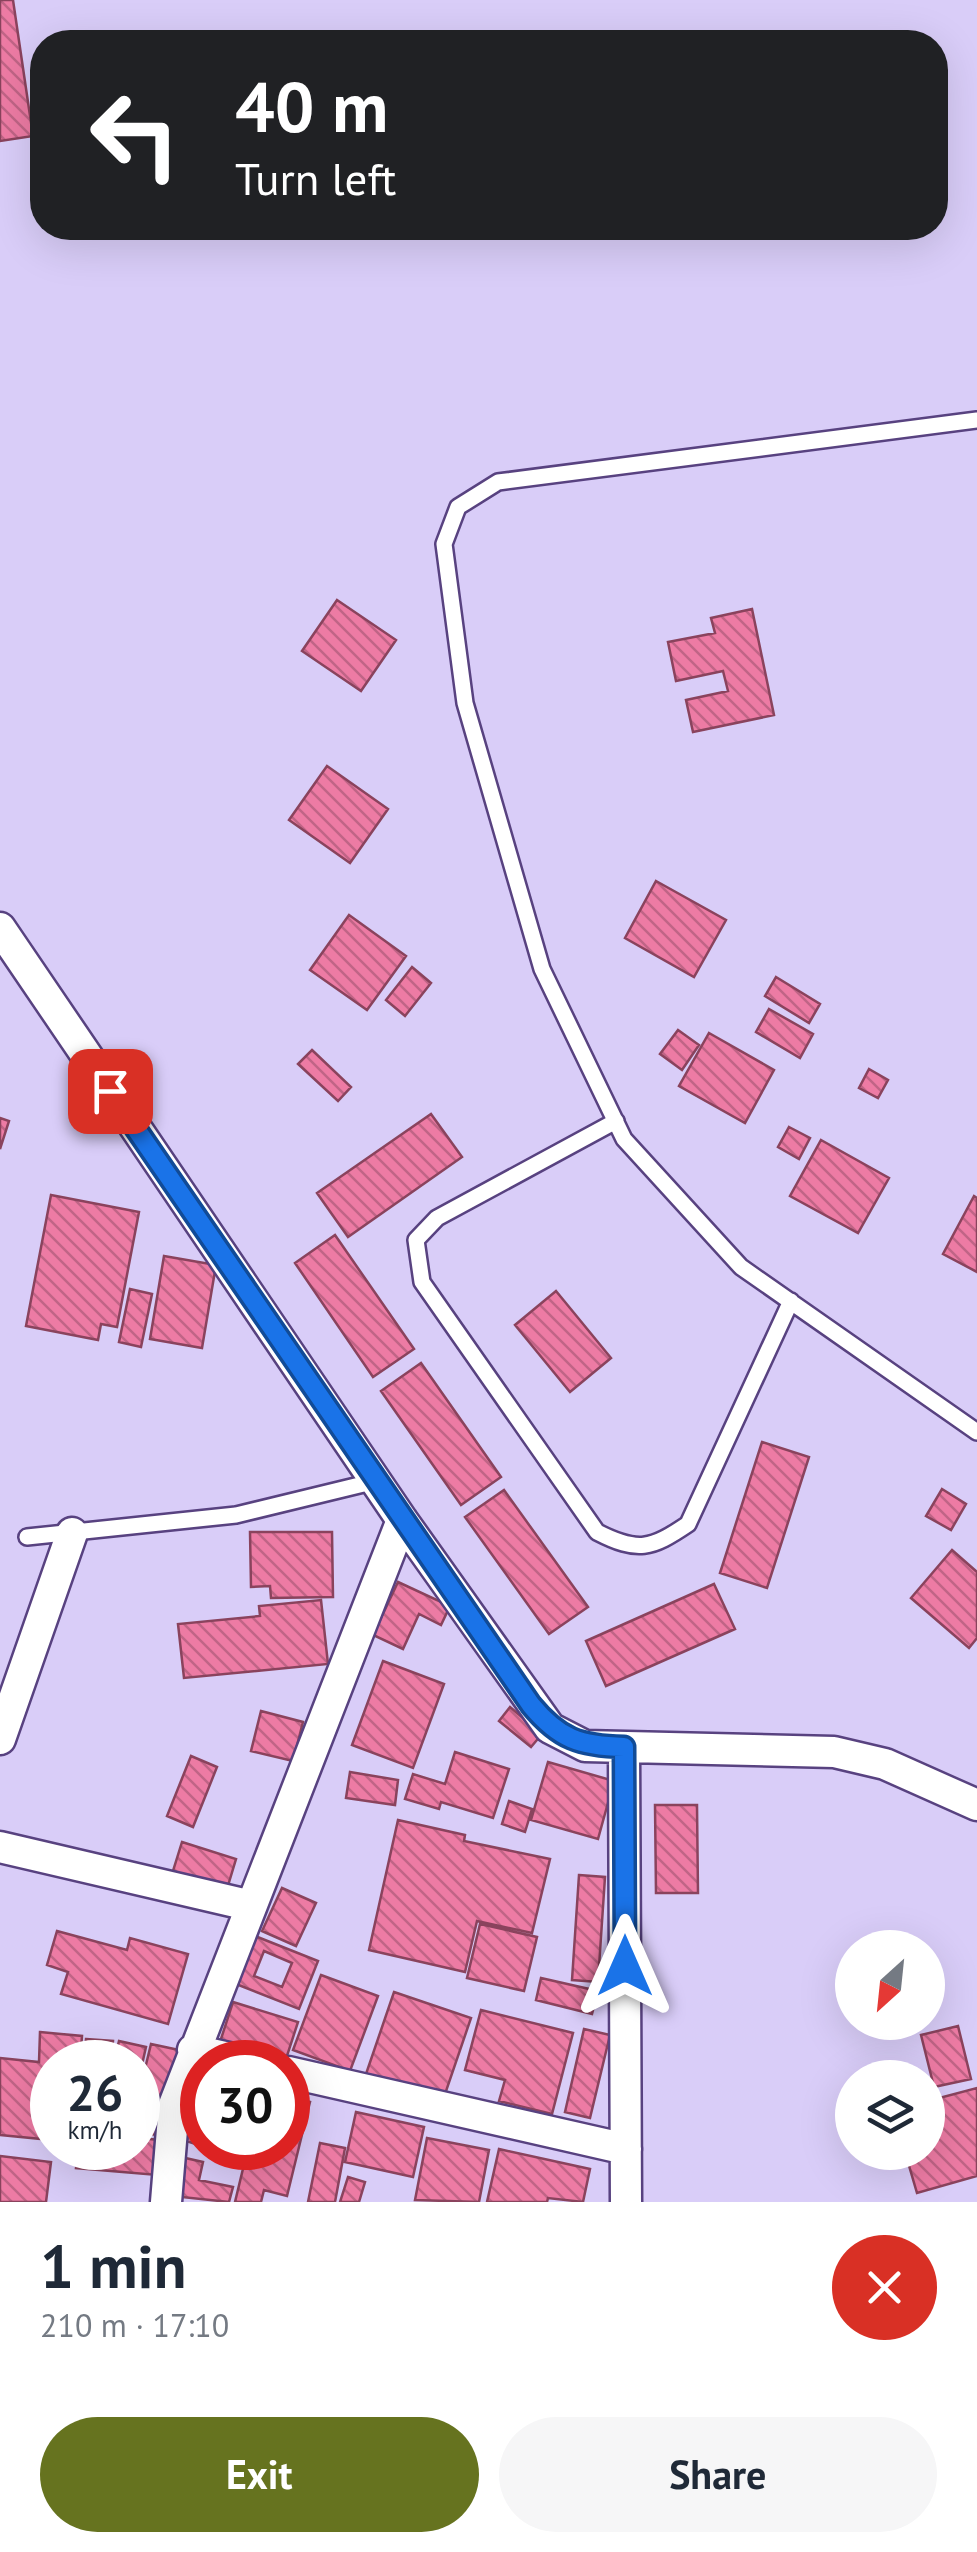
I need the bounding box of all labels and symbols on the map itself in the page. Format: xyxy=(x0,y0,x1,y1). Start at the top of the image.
pin xyxy=(68,1049,153,1134)
position arrow xyxy=(573,1914,677,2018)
north arrow xyxy=(835,1930,945,2040)
speed limit sign: 30 xyxy=(180,2040,310,2170)

